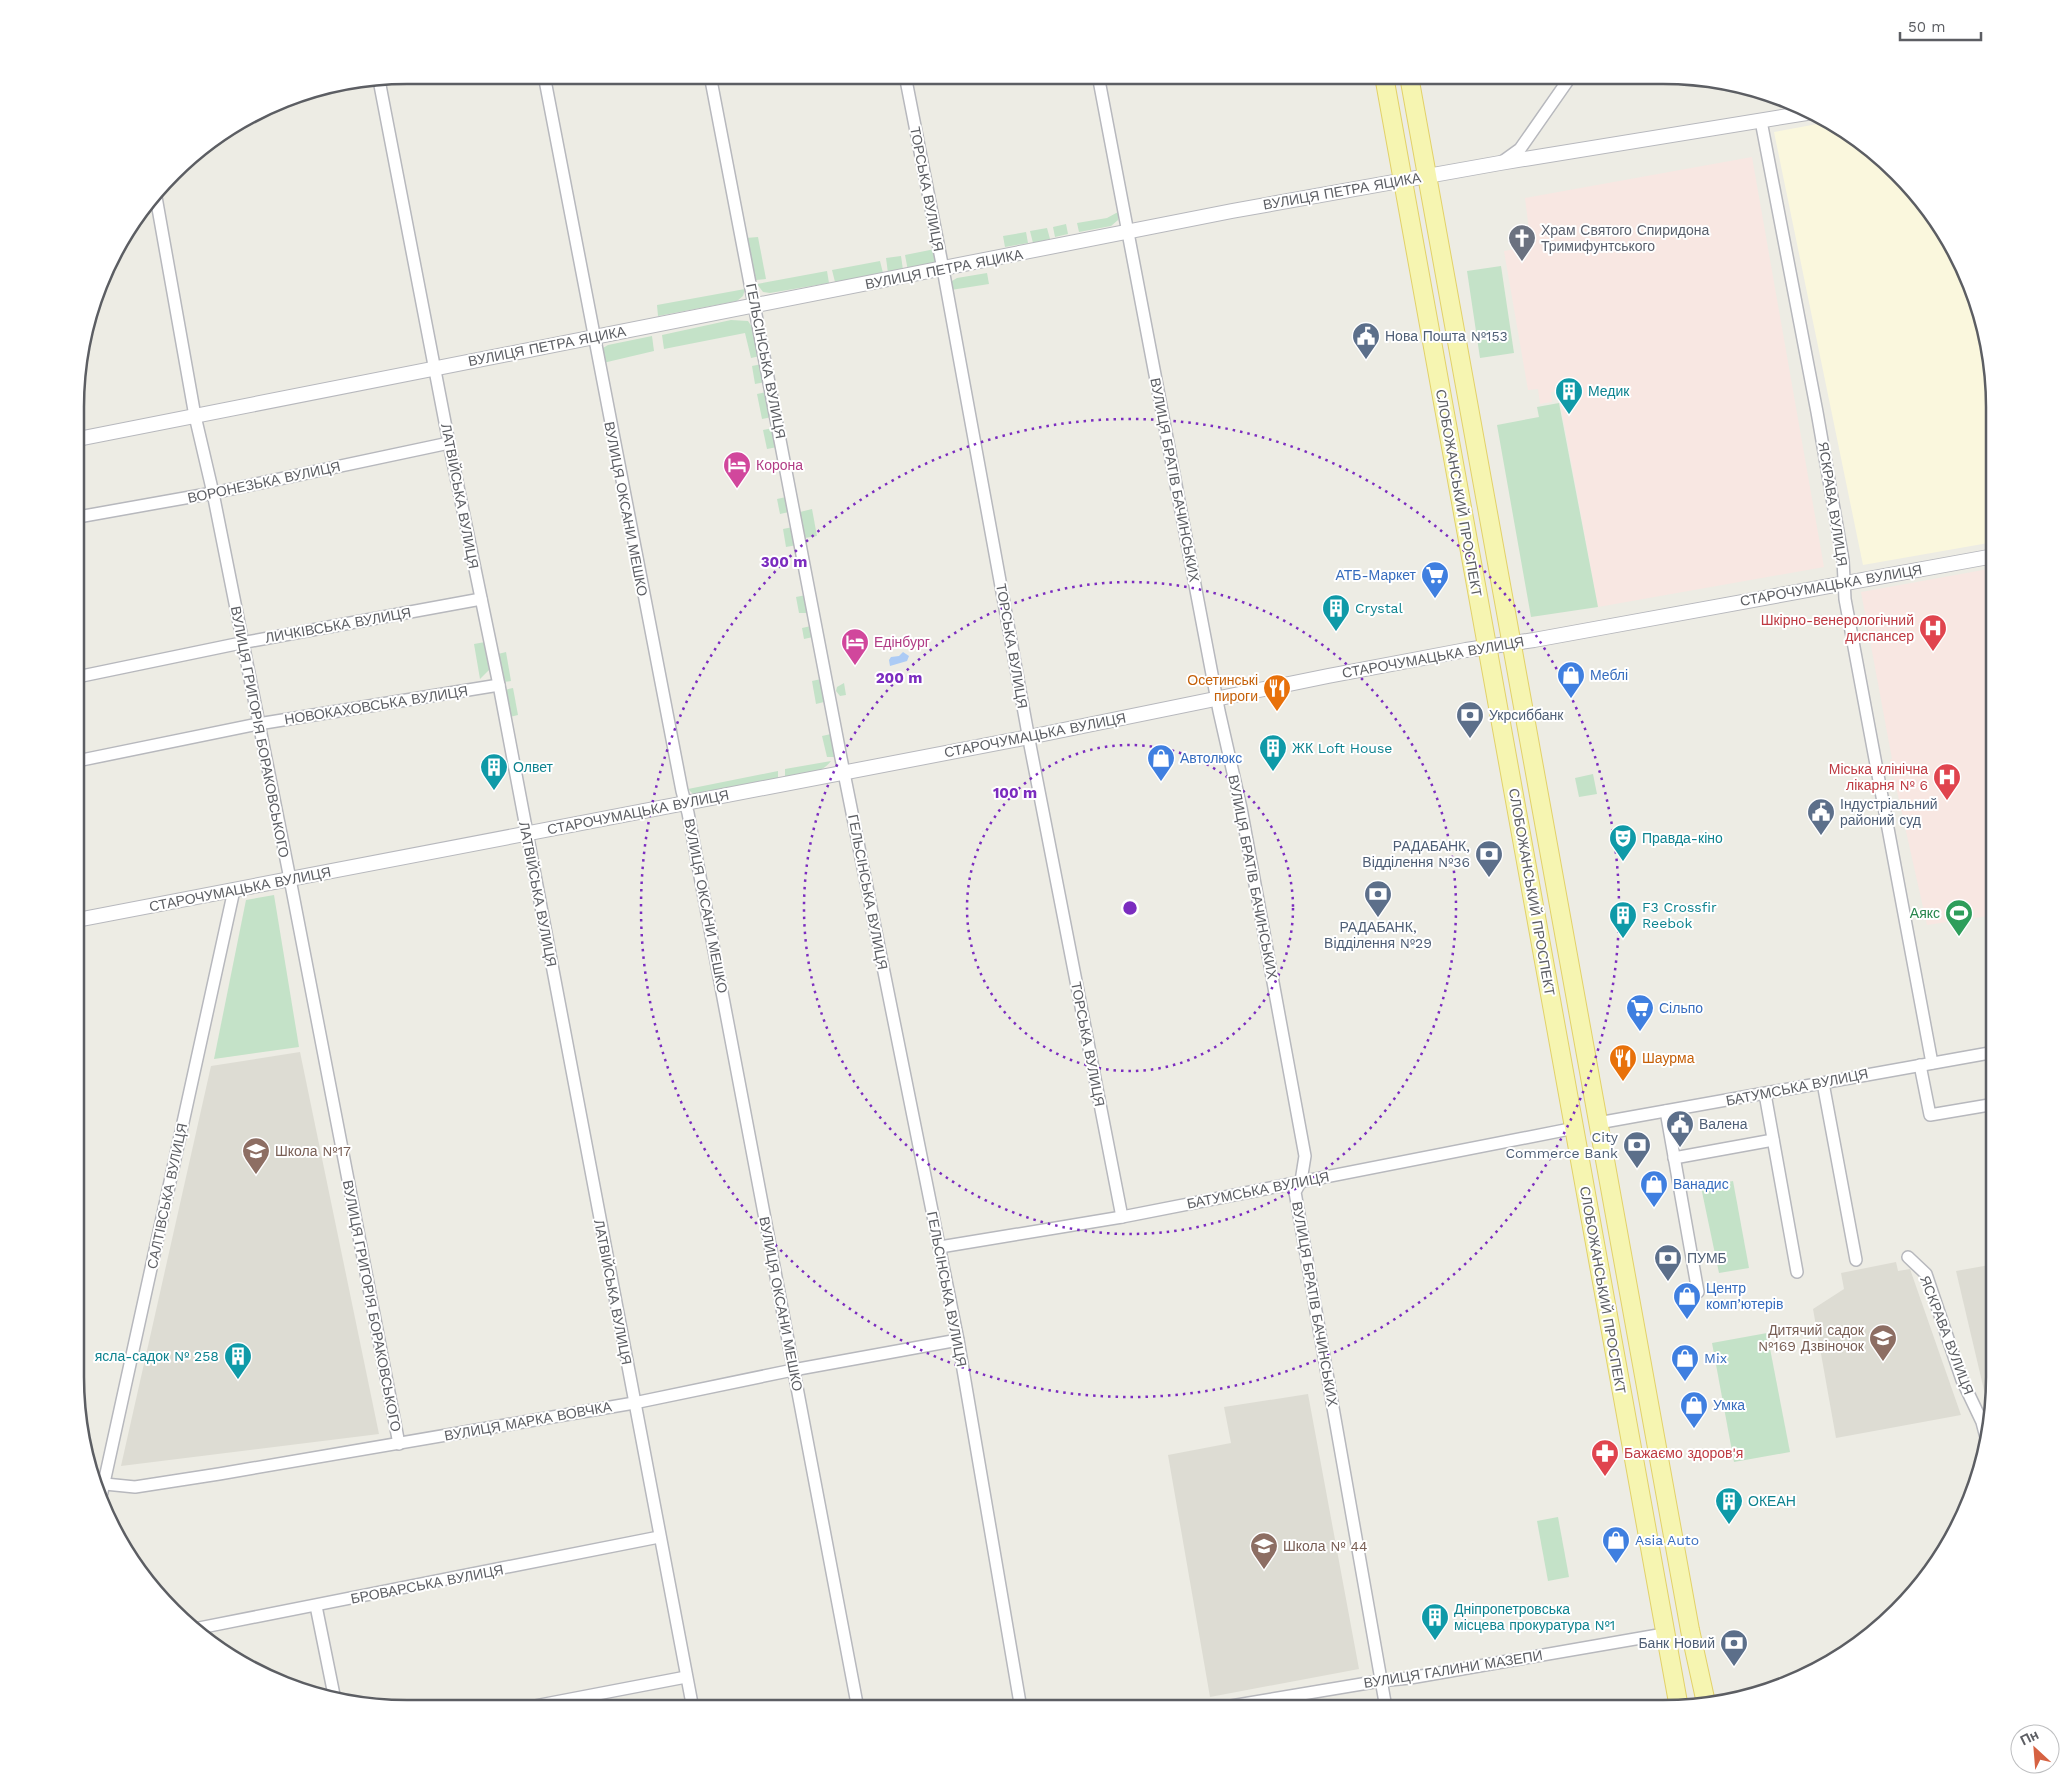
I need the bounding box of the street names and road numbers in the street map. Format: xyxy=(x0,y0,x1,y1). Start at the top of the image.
street label: ТОРСЬКА ВУЛИЦЯ xyxy=(907,125,947,253)
street label: ВУЛИЦЯ ПЕТРА ЯЦИКА xyxy=(1262,169,1423,213)
street label: ВУЛИЦЯ ПЕТРА ЯЦИКА xyxy=(864,246,1025,292)
street label: ГЕЛЬСІНСЬКА ВУЛИЦЯ xyxy=(743,282,789,440)
street label: ВУЛИЦЯ ПЕТРА ЯЦИКА xyxy=(467,323,628,369)
street label: ВУЛИЦЯ БРАТІВ БАЧИНСЬКИХ xyxy=(1147,377,1203,584)
street label: СЛОБОЖАНСЬКИЙ ПРОСПЕКТ xyxy=(1433,388,1486,598)
street label: ВУЛИЦЯ ОКСАНИ МЕШКО xyxy=(601,420,651,598)
street label: ЛАТВІЙСЬКА ВУЛИЦЯ xyxy=(438,422,483,570)
street label: ЯСКРАВА ВУЛИЦЯ xyxy=(1815,440,1851,568)
street label: ВОРОНЕЗЬКА ВУЛИЦЯ xyxy=(186,458,342,506)
street label: СТАРОЧУМАЦЬКА ВУЛИЦЯ xyxy=(1739,561,1923,609)
street label: ТОРСЬКА ВУЛИЦЯ xyxy=(993,582,1031,710)
street label: ЛИЧКІВСЬКА ВУЛИЦЯ xyxy=(264,604,412,646)
street label: ВУЛИЦЯ ГРИГОРІЯ БОРАКОВСЬКОГО xyxy=(228,605,292,859)
street label: СТАРОЧУМАЦЬКА ВУЛИЦЯ xyxy=(1341,633,1525,681)
street label: НОВОКАХОВСЬКА ВУЛИЦЯ xyxy=(283,683,469,727)
street label: СТАРОЧУМАЦЬКА ВУЛИЦЯ xyxy=(943,710,1127,760)
street label: ВУЛИЦЯ БРАТІВ БАЧИНСЬКИХ xyxy=(1225,774,1281,981)
street label: СТАРОЧУМАЦЬКА ВУЛИЦЯ xyxy=(546,787,730,837)
street label: СЛОБОЖАНСЬКИЙ ПРОСПЕКТ xyxy=(1506,787,1559,997)
street label: ГЕЛЬСІНСЬКА ВУЛИЦЯ xyxy=(845,813,891,971)
street label: ВУЛИЦЯ ОКСАНИ МЕШКО xyxy=(681,817,731,995)
street label: ЛАТВІЙСЬКА ВУЛИЦЯ xyxy=(516,820,561,968)
street label: СТАРОЧУМАЦЬКА ВУЛИЦЯ xyxy=(148,864,332,914)
street label: ТОРСЬКА ВУЛИЦЯ xyxy=(1068,980,1108,1108)
street label: БАТУМСЬКА ВУЛИЦЯ xyxy=(1724,1065,1870,1109)
street label: САЛТІВСЬКА ВУЛИЦЯ xyxy=(144,1122,190,1270)
street label: БАТУМСЬКА ВУЛИЦЯ xyxy=(1185,1168,1331,1212)
street label: ВУЛИЦЯ ГРИГОРІЯ БОРАКОВСЬКОГО xyxy=(340,1179,404,1433)
street label: СЛОБОЖАНСЬКИЙ ПРОСПЕКТ xyxy=(1577,1185,1630,1395)
street label: ВУЛИЦЯ БРАТІВ БАЧИНСЬКИХ xyxy=(1289,1200,1341,1408)
street label: ГЕЛЬСІНСЬКА ВУЛИЦЯ xyxy=(924,1210,970,1368)
street label: ВУЛИЦЯ ОКСАНИ МЕШКО xyxy=(756,1215,806,1393)
street label: ЛАТВІЙСЬКА ВУЛИЦЯ xyxy=(591,1218,636,1366)
street label: ЯСКРАВА ВУЛИЦЯ xyxy=(1917,1273,1977,1397)
street label: ВУЛИЦЯ МАРКА ВОВЧКА xyxy=(443,1398,614,1444)
street label: БРОВАРСЬКА ВУЛИЦЯ xyxy=(349,1561,505,1607)
street label: ВУЛИЦЯ ГАЛИНИ МАЗЕПИ xyxy=(1362,1647,1544,1691)

